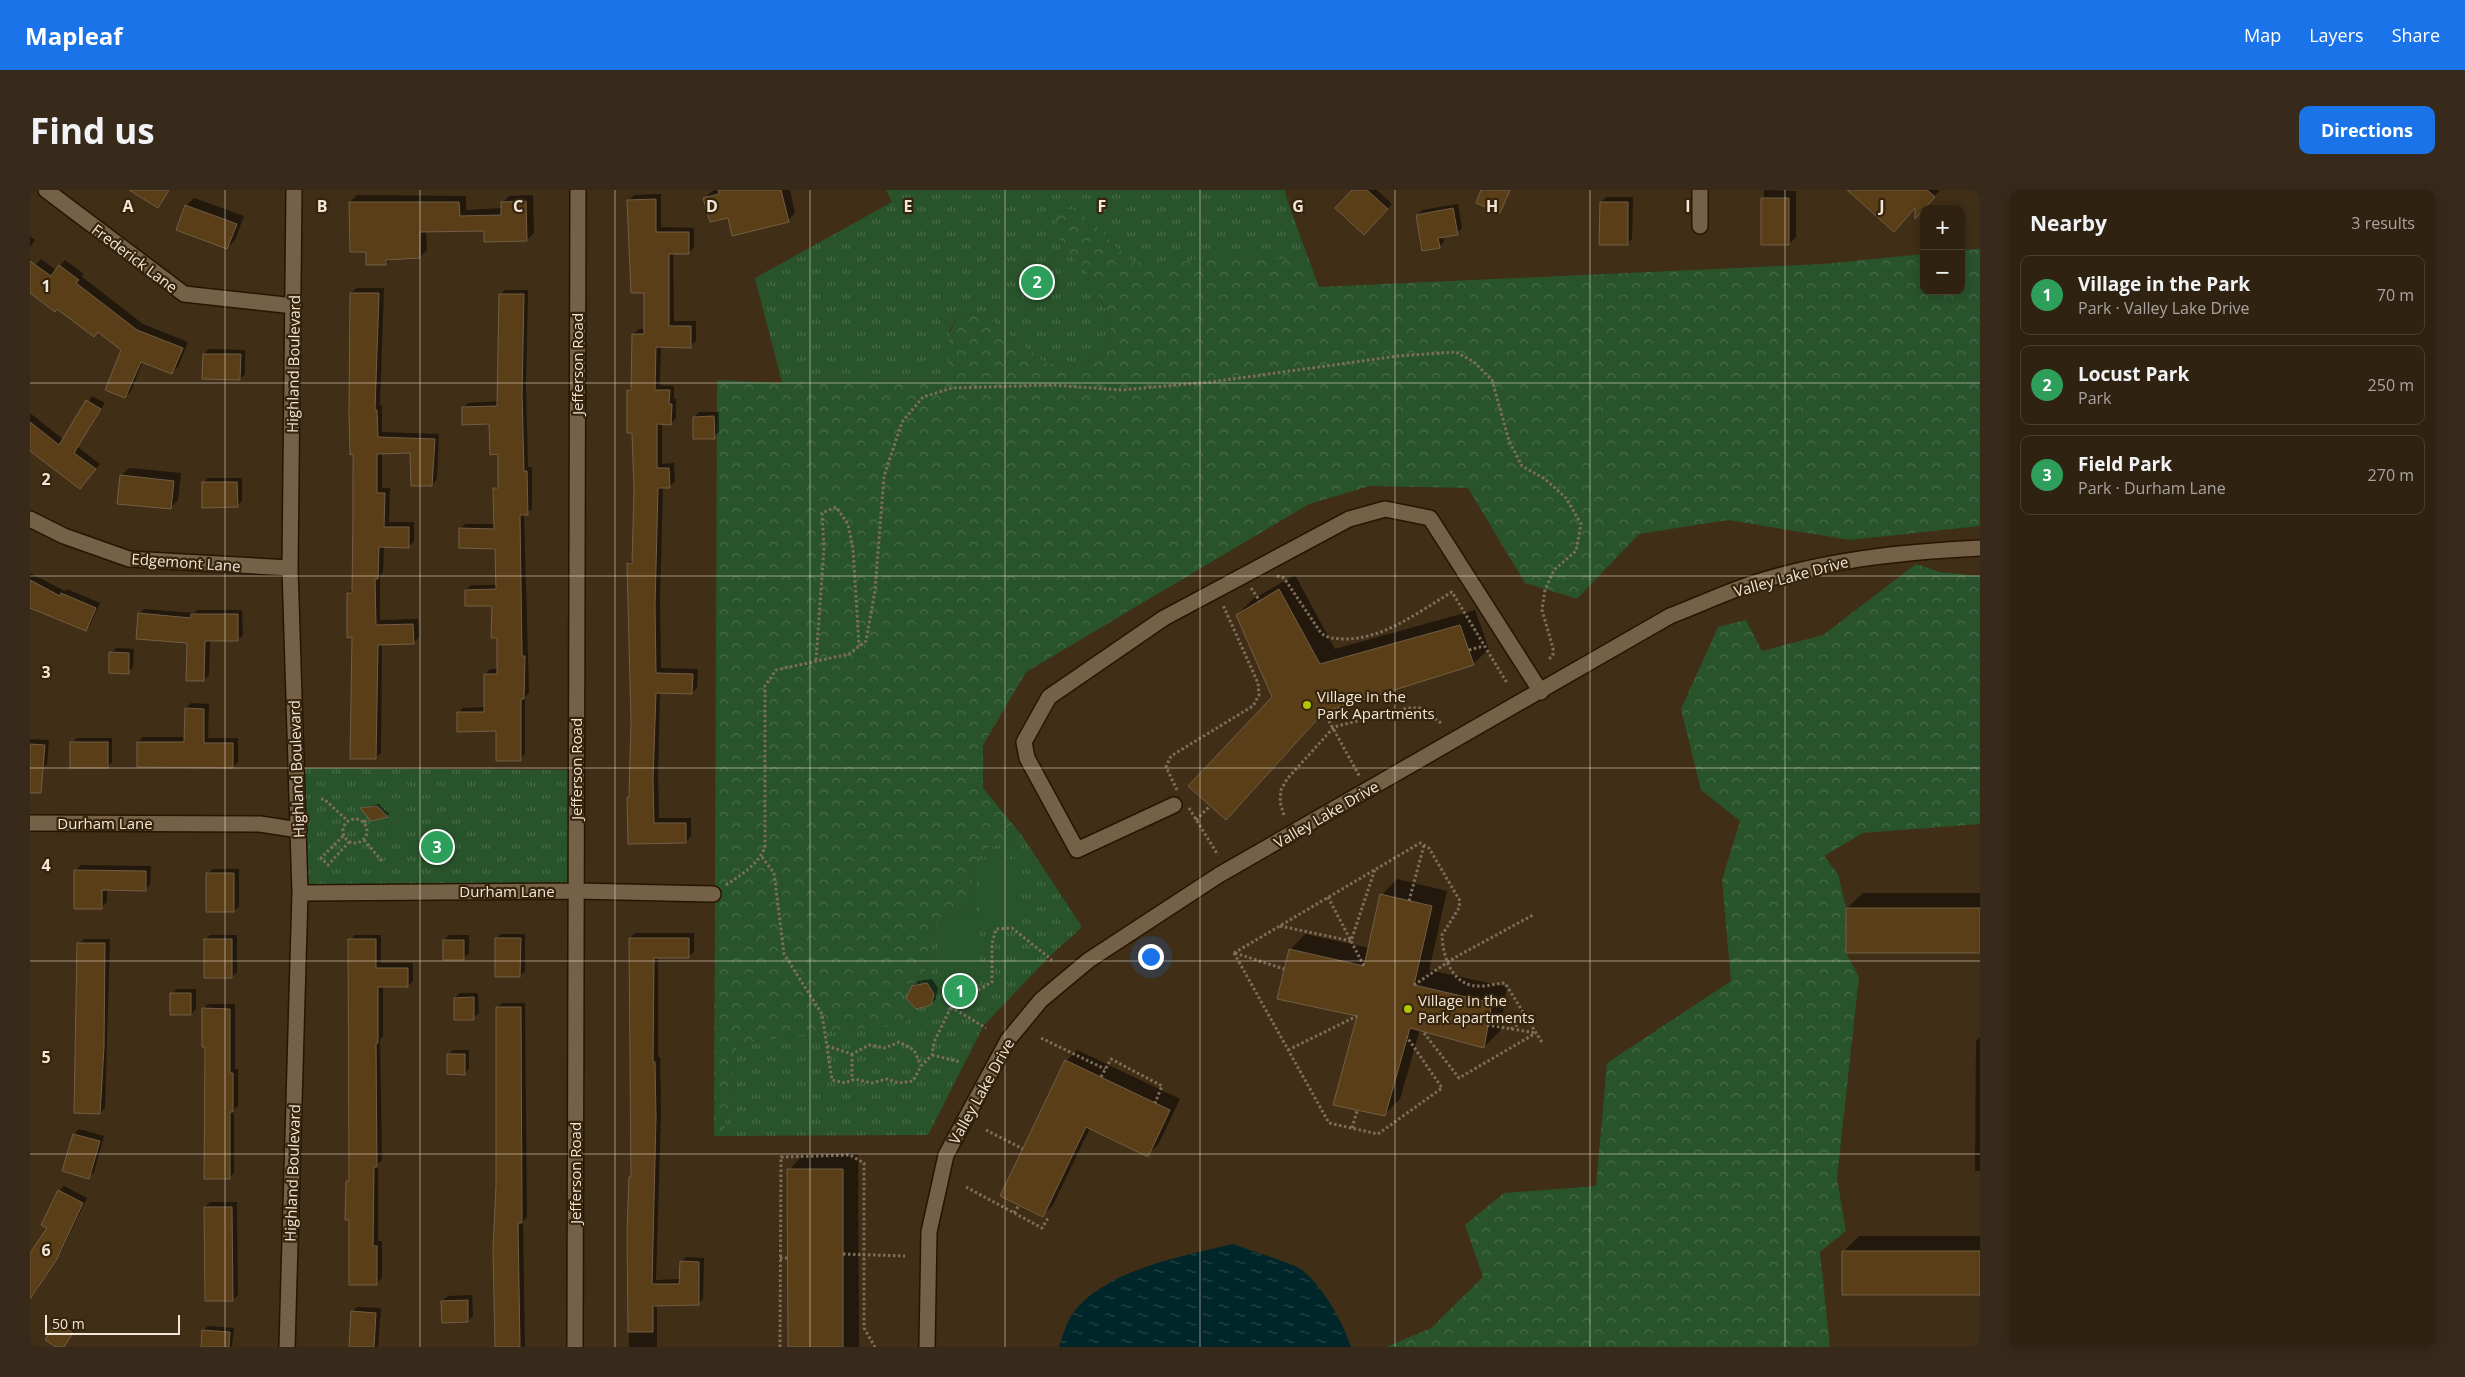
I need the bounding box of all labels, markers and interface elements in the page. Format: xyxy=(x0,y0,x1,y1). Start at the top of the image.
text: Mapleaf xyxy=(25,19,123,52)
text: Map xyxy=(2244,23,2281,47)
text: Layers xyxy=(2309,23,2364,47)
text: Share xyxy=(2392,23,2440,47)
button: Directions xyxy=(2299,106,2435,154)
text: Find us xyxy=(30,107,155,154)
text: A xyxy=(122,195,134,217)
text: B xyxy=(317,195,327,217)
text: C xyxy=(513,195,523,217)
text: D xyxy=(706,195,718,217)
text: E xyxy=(904,195,913,217)
text: F xyxy=(1098,195,1106,217)
text: G xyxy=(1292,195,1304,217)
text: H xyxy=(1486,195,1498,217)
text: I xyxy=(1685,195,1691,217)
text: J xyxy=(1877,195,1885,217)
map controls xyxy=(1920,205,1965,295)
button: + xyxy=(1920,205,1965,250)
text: Nearby xyxy=(2030,209,2107,237)
text: 3 results xyxy=(2351,212,2415,234)
street label: Frederick Lane xyxy=(88,219,182,297)
button: − xyxy=(1920,250,1965,295)
pin: 2 xyxy=(1021,263,1053,301)
text: Village in the Park xyxy=(2078,271,2250,297)
text: 1 xyxy=(41,275,51,297)
text: 1 xyxy=(2042,284,2052,306)
text: 70 m xyxy=(2377,284,2414,306)
street label: Highland Boulevard xyxy=(282,295,304,433)
text: Park · Valley Lake Drive xyxy=(2078,297,2250,319)
street label: Jefferson Road xyxy=(567,313,587,417)
text: Locust Park xyxy=(2078,361,2189,387)
text: 2 xyxy=(2042,374,2052,396)
text: 250 m xyxy=(2368,374,2414,396)
text: Park xyxy=(2078,387,2111,409)
text: Field Park xyxy=(2078,451,2172,477)
text: 3 xyxy=(2042,464,2052,486)
text: 270 m xyxy=(2368,464,2414,486)
text: 2 xyxy=(41,468,51,490)
text: Park · Durham Lane xyxy=(2078,477,2226,499)
street label: Edgemont Lane xyxy=(131,548,241,576)
street label: Valley Lake Drive xyxy=(1732,551,1850,601)
text: 3 xyxy=(41,661,51,683)
place label: Village in the Park Apartments xyxy=(1317,686,1435,723)
marker: Village in the Park Apartments xyxy=(1301,699,1313,711)
street label: Highland Boulevard xyxy=(284,700,308,838)
street label: Jefferson Road xyxy=(566,718,586,822)
street label: Valley Lake Drive xyxy=(1270,776,1382,852)
street label: Durham Lane xyxy=(57,813,153,833)
pin: 3 xyxy=(421,828,453,866)
text: 4 xyxy=(41,854,51,876)
street label: Durham Lane xyxy=(459,881,555,901)
your location xyxy=(1138,944,1164,970)
pin: 1 xyxy=(944,972,976,1010)
place label: Village in the Park apartments xyxy=(1418,990,1535,1027)
marker: Village in the Park apartments xyxy=(1402,1003,1414,1015)
street label: Valley Lake Drive xyxy=(944,1035,1018,1147)
text: 5 xyxy=(41,1046,51,1068)
street label: Highland Boulevard xyxy=(280,1104,304,1242)
street label: Jefferson Road xyxy=(565,1122,585,1226)
text: 6 xyxy=(41,1239,51,1261)
scale bar xyxy=(45,1312,180,1335)
text: 50 m xyxy=(52,1314,85,1333)

